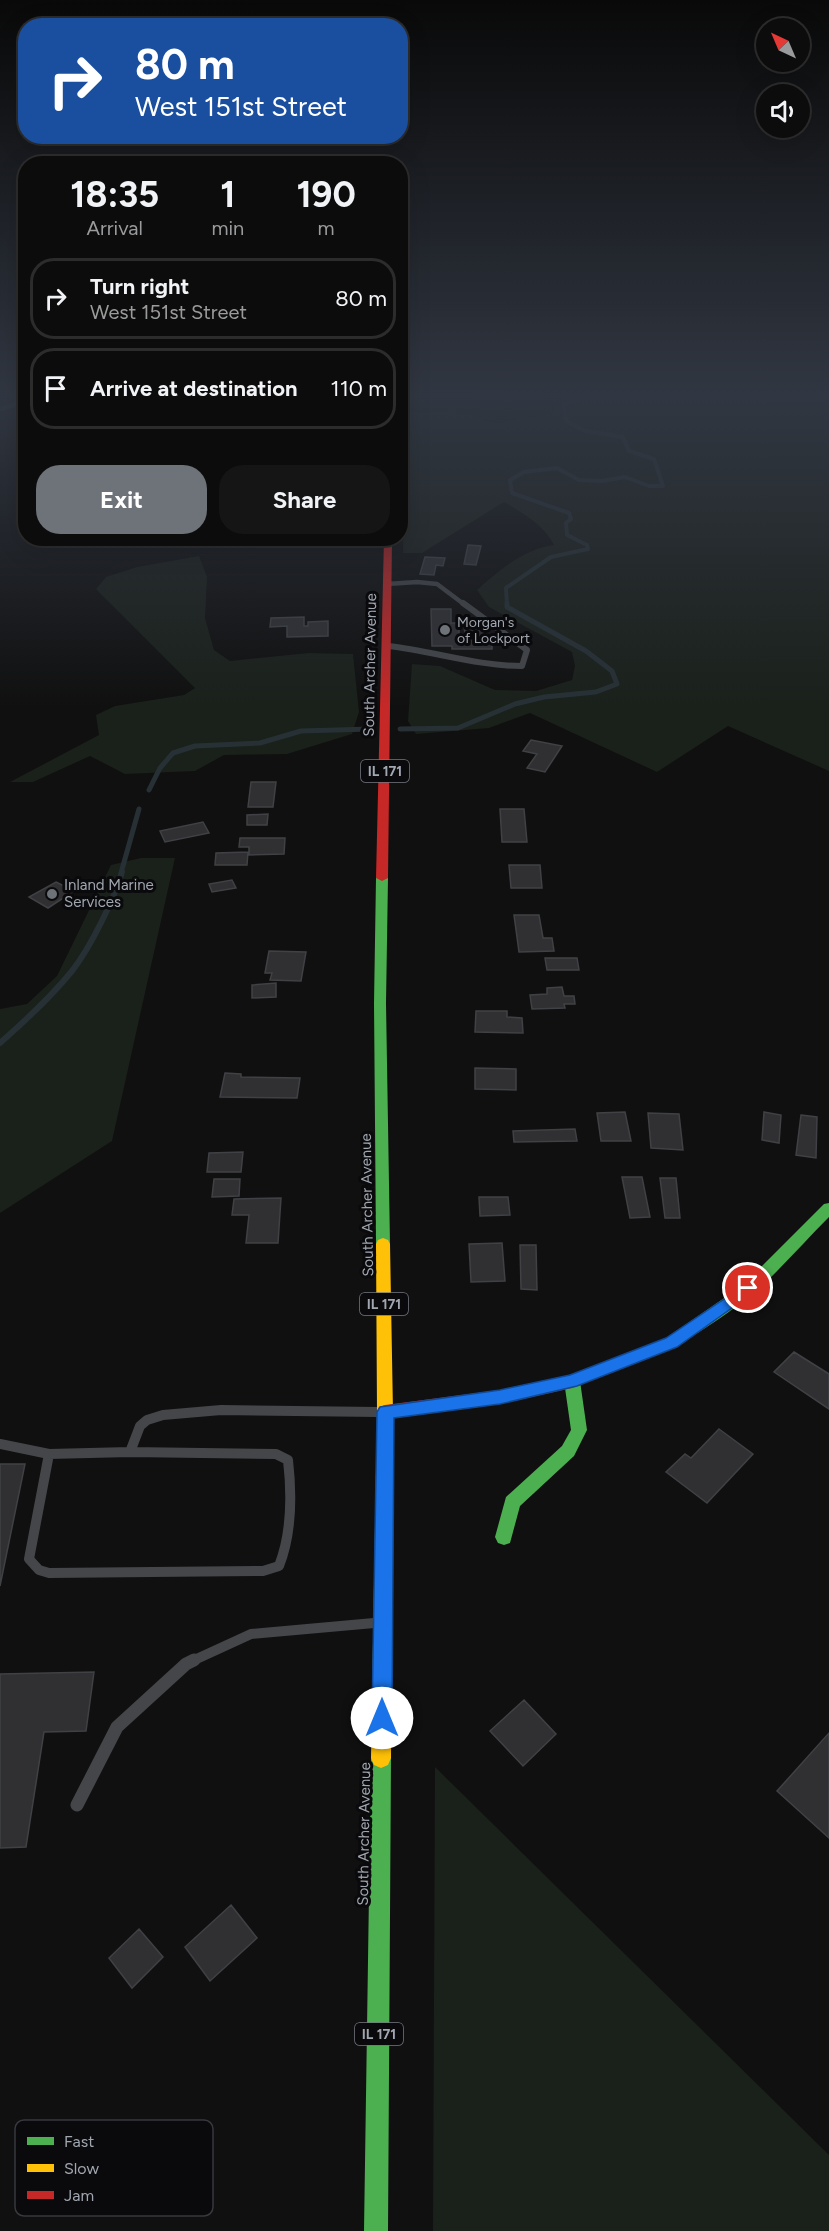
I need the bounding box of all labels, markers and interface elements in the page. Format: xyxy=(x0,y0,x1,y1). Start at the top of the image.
north arrow xyxy=(756,18,810,72)
map controls xyxy=(756,18,810,138)
text: 80 m xyxy=(135,39,235,90)
icon: right xyxy=(36,42,114,120)
button: sound xyxy=(756,84,810,138)
text: West 151st Street xyxy=(135,90,347,123)
text: 18:35 xyxy=(70,173,159,216)
text: 1 xyxy=(220,173,235,216)
text: 190 xyxy=(296,173,356,216)
text: Arrival xyxy=(86,216,143,240)
text: min xyxy=(211,216,244,240)
text: m xyxy=(318,216,335,240)
text: Turn right xyxy=(90,273,189,300)
icon: right xyxy=(39,282,72,315)
text: 80 m xyxy=(335,285,387,312)
text: West 151st Street xyxy=(90,300,247,324)
icon: arrive xyxy=(39,372,72,405)
text: Arrive at destination xyxy=(90,375,298,402)
text: 110 m xyxy=(331,375,387,402)
button: Exit xyxy=(36,465,207,534)
button: Share xyxy=(219,465,390,534)
street label: South Archer Avenue xyxy=(360,593,380,737)
place label: Morgan's of Lockport xyxy=(457,614,530,647)
marker: Morgan's of Lockport xyxy=(438,623,452,637)
road number: IL 171 xyxy=(361,760,409,782)
place label: Inland Marine Services xyxy=(64,876,154,911)
marker: Inland Marine Services xyxy=(45,887,59,901)
street label: South Archer Avenue xyxy=(357,1133,377,1277)
pin xyxy=(722,1262,773,1313)
icon: arrive xyxy=(731,1271,764,1304)
road number: IL 171 xyxy=(360,1293,408,1315)
position arrow xyxy=(350,1686,414,1750)
street label: South Archer Avenue xyxy=(354,1762,374,1906)
road number: IL 171 xyxy=(355,2023,403,2045)
legend xyxy=(15,2120,213,2216)
text: Fast xyxy=(64,2132,94,2151)
text: Slow xyxy=(64,2159,99,2178)
text: Jam xyxy=(64,2186,94,2205)

